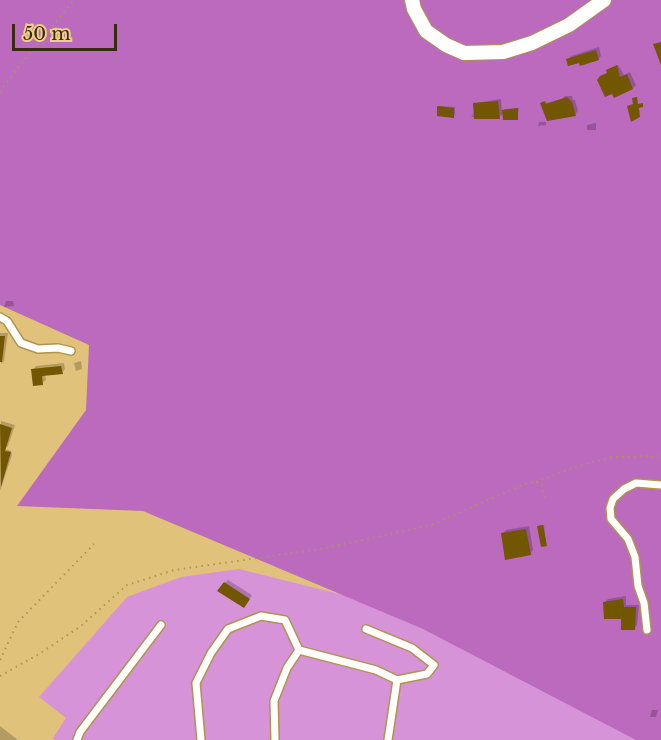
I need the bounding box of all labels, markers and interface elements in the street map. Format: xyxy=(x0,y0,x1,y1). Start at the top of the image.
scale bar xyxy=(15,12,120,50)
text: 50 m xyxy=(23,23,71,45)

